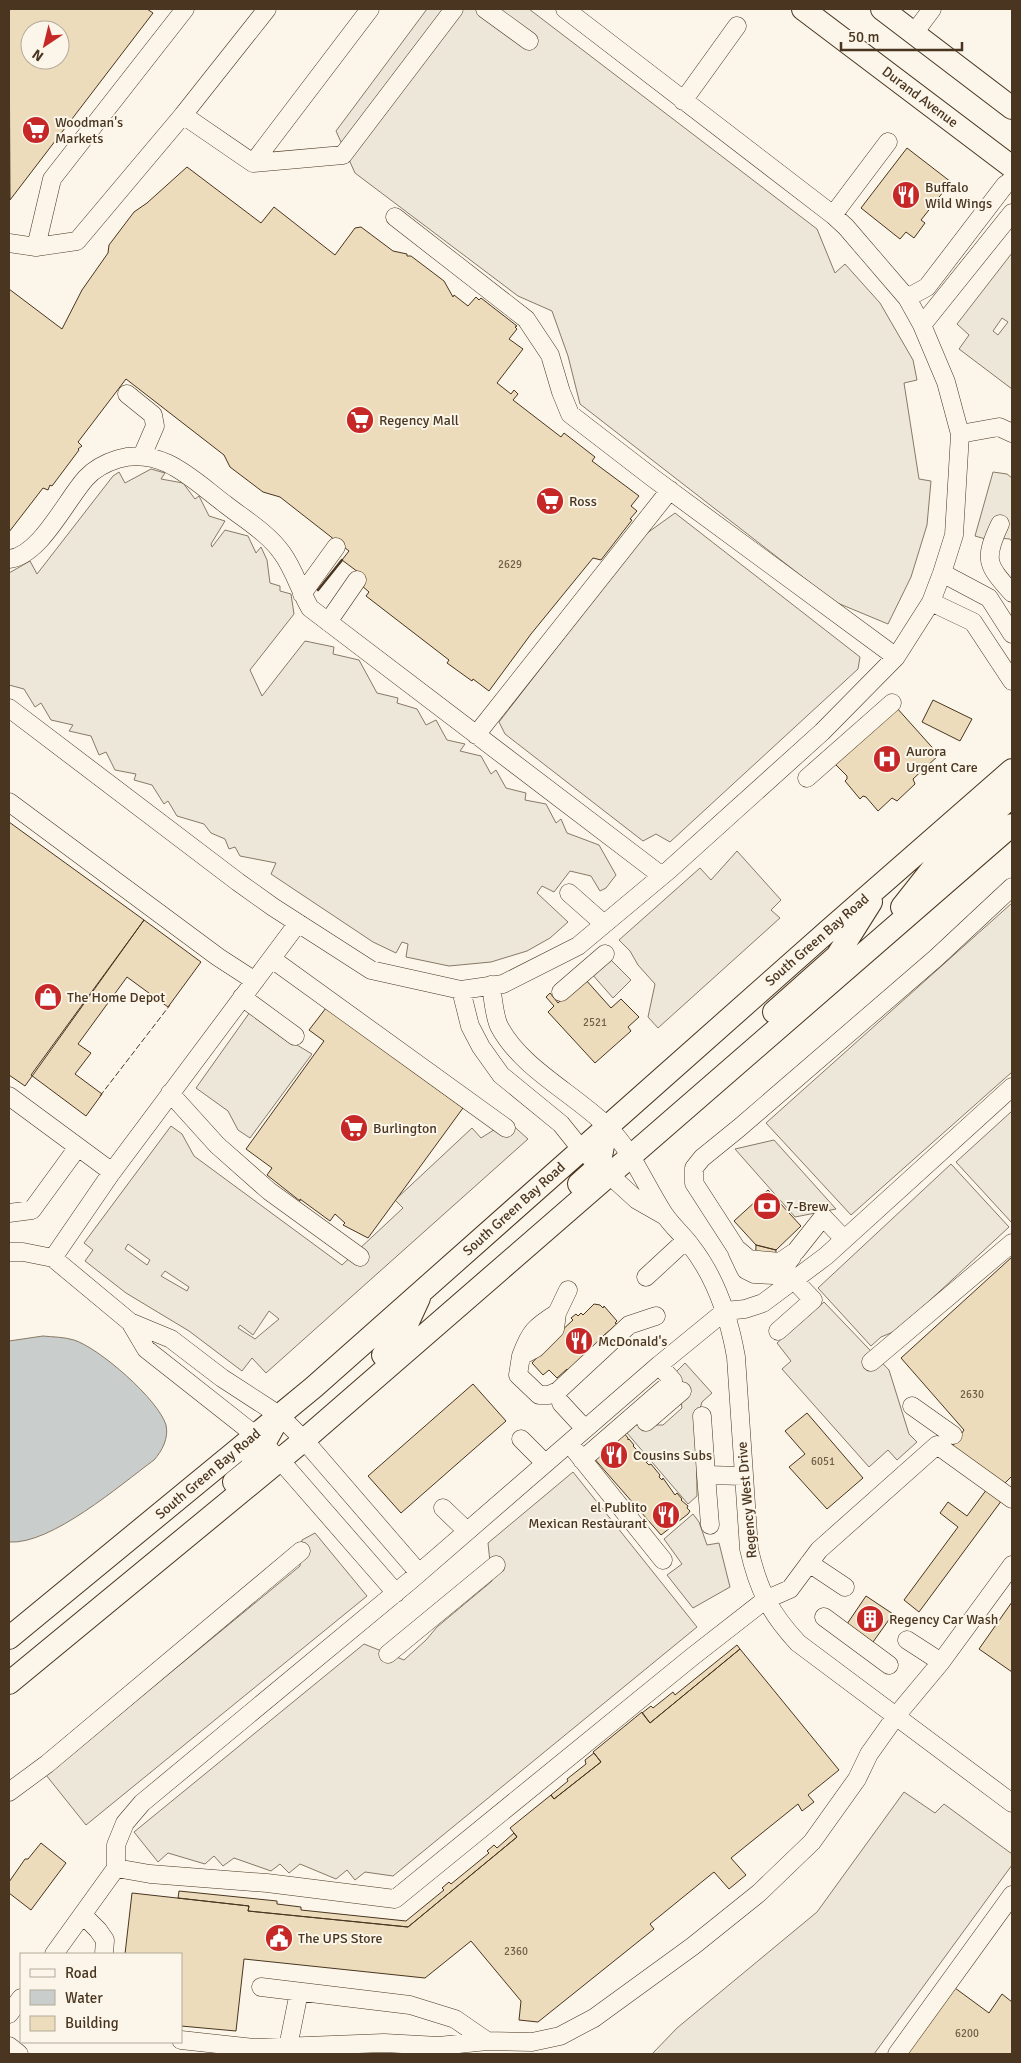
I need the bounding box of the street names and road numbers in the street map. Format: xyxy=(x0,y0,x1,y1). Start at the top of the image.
street label: Durand Avenue xyxy=(879,63,961,131)
street label: South Green Bay Road xyxy=(762,890,872,990)
street label: South Green Bay Road xyxy=(459,1159,569,1259)
street label: South Green Bay Road xyxy=(152,1425,264,1523)
street label: Regency West Drive xyxy=(733,1441,761,1559)

